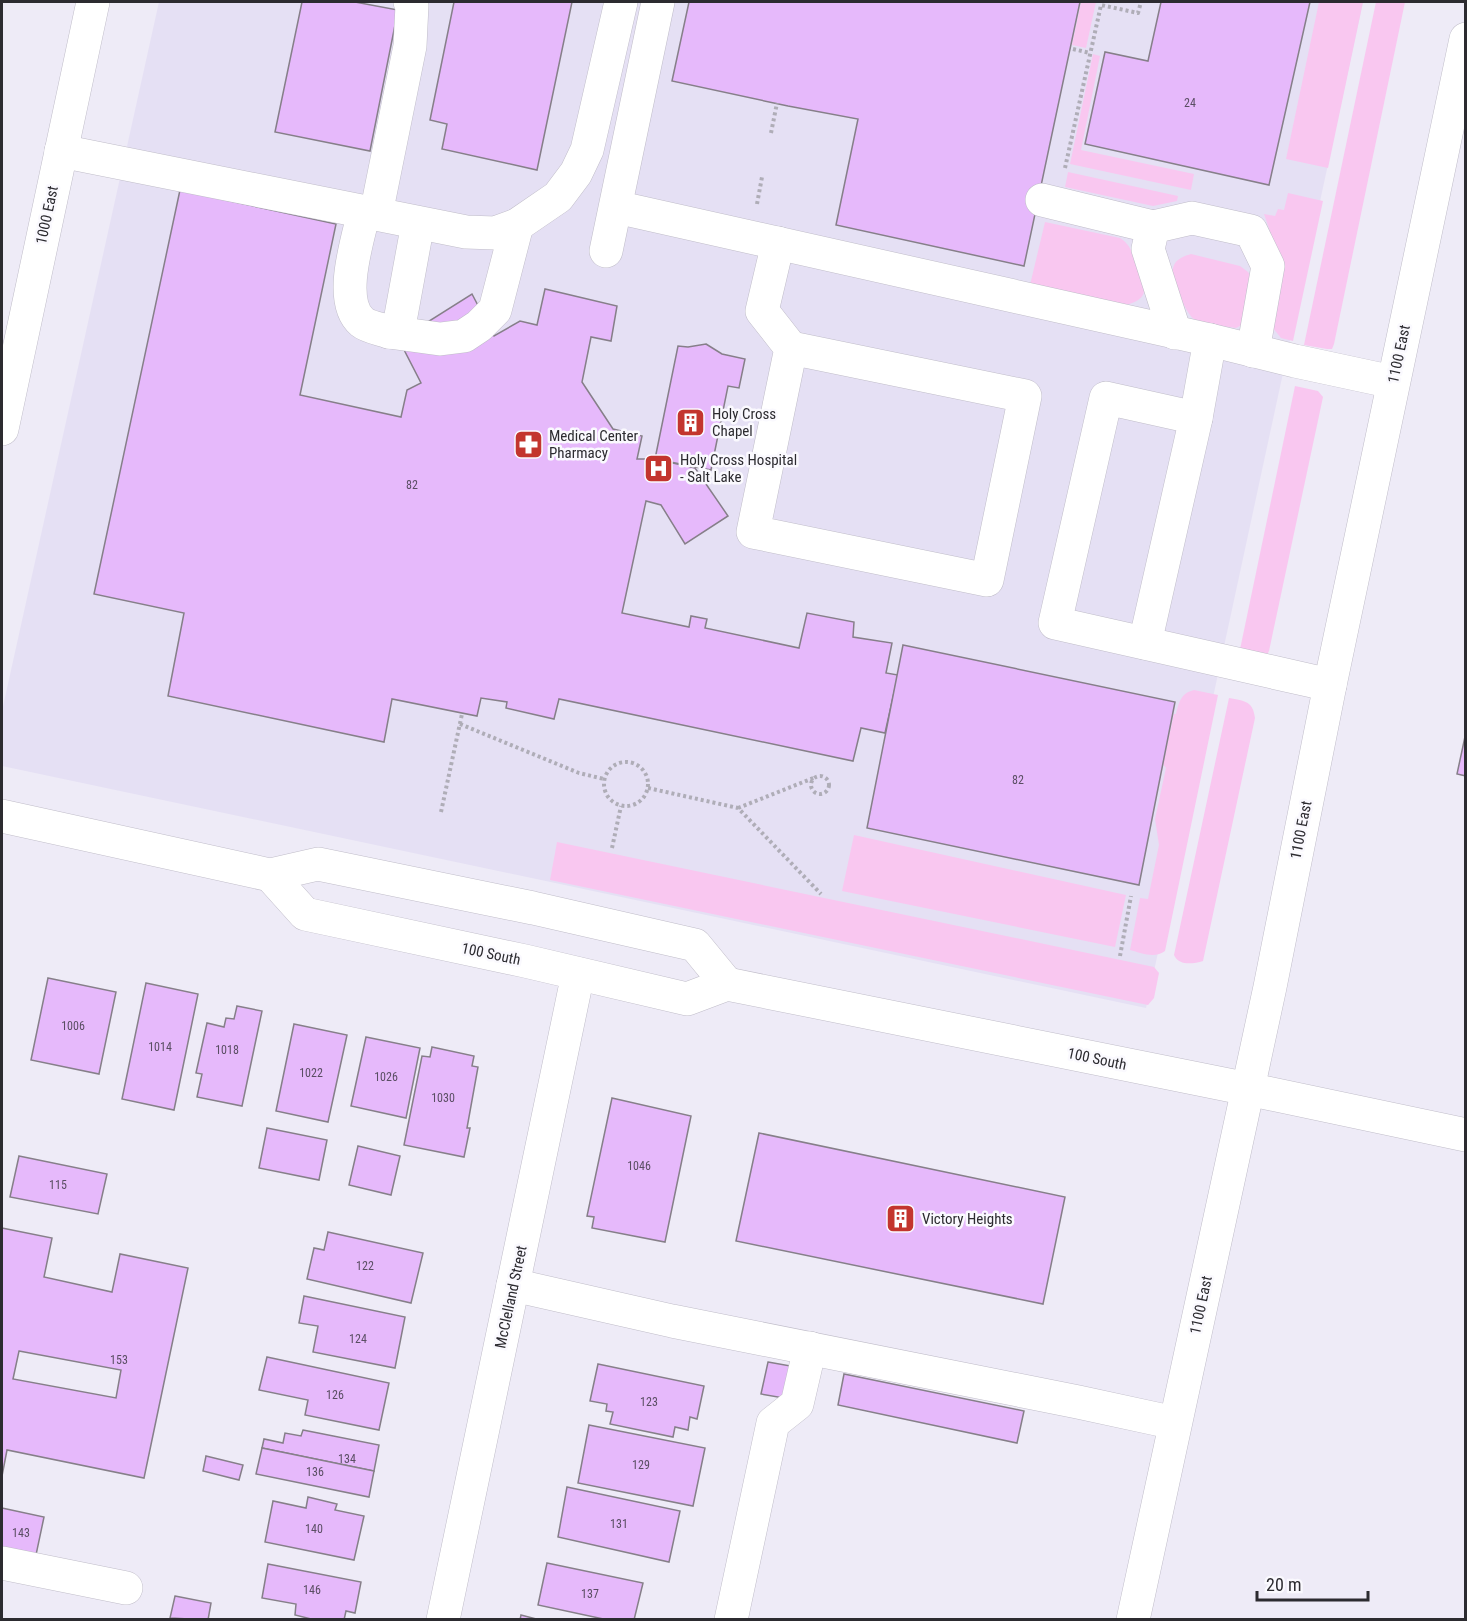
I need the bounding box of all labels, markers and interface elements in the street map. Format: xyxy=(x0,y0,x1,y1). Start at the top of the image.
house number: 24 xyxy=(1184,96,1196,110)
street label: 1000 East xyxy=(32,184,62,246)
street label: 1100 East xyxy=(1384,323,1414,385)
place label: Holy Cross Chapel xyxy=(712,405,776,440)
building icon: Holy Cross Chapel xyxy=(675,407,707,439)
place label: Medical Center Pharmacy xyxy=(549,427,639,462)
pharmacy icon: Medical Center Pharmacy xyxy=(512,429,544,461)
place label: Holy Cross Hospital - Salt Lake xyxy=(680,451,797,486)
hospital icon: Holy Cross Hospital - Salt Lake xyxy=(643,453,675,485)
house number: 82 xyxy=(406,478,418,492)
house number: 82 xyxy=(1012,773,1024,787)
street label: 1100 East xyxy=(1287,799,1315,861)
street label: 100 South xyxy=(460,939,522,969)
house number: 1006 xyxy=(61,1019,85,1033)
house number: 1014 xyxy=(148,1040,172,1054)
house number: 1018 xyxy=(215,1043,239,1057)
street label: 100 South xyxy=(1066,1044,1128,1074)
house number: 1022 xyxy=(299,1066,323,1080)
house number: 1026 xyxy=(374,1070,398,1084)
house number: 1030 xyxy=(431,1091,455,1105)
house number: 1046 xyxy=(627,1159,651,1173)
house number: 115 xyxy=(49,1178,67,1192)
building icon: Victory Heights xyxy=(885,1203,917,1235)
place label: Victory Heights xyxy=(922,1210,1013,1228)
street label: McClelland Street xyxy=(491,1244,531,1350)
house number: 122 xyxy=(356,1259,374,1273)
street label: 1100 East xyxy=(1186,1274,1216,1336)
house number: 124 xyxy=(349,1332,367,1346)
house number: 153 xyxy=(110,1353,128,1367)
house number: 126 xyxy=(326,1388,344,1402)
house number: 123 xyxy=(640,1395,658,1409)
house number: 134 xyxy=(338,1452,356,1466)
house number: 129 xyxy=(632,1458,650,1472)
house number: 136 xyxy=(306,1465,324,1479)
house number: 131 xyxy=(610,1517,628,1531)
house number: 140 xyxy=(305,1522,323,1536)
house number: 143 xyxy=(12,1526,30,1540)
scale bar xyxy=(1257,1564,1368,1602)
text: 20 m xyxy=(1266,1574,1301,1595)
house number: 146 xyxy=(303,1583,321,1597)
house number: 137 xyxy=(581,1587,599,1601)

